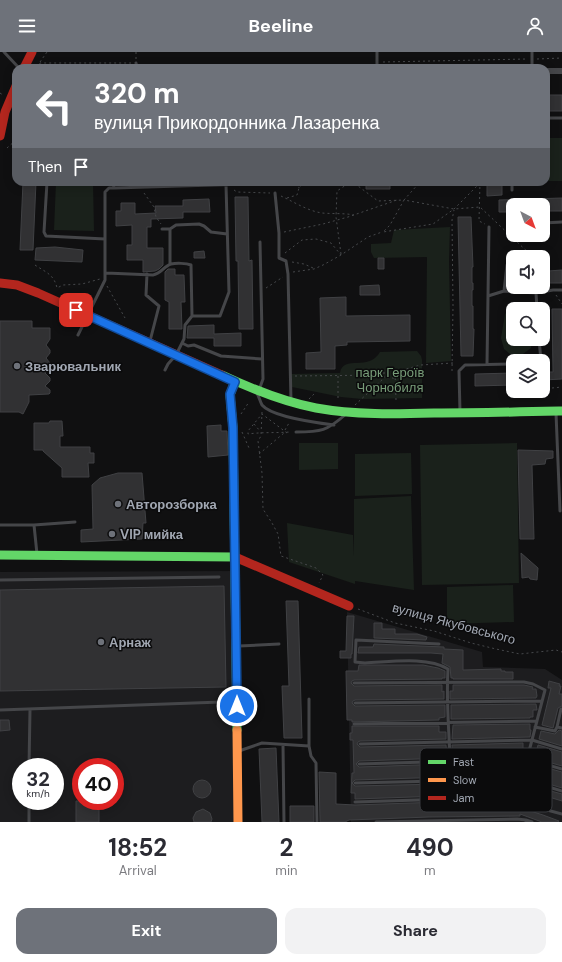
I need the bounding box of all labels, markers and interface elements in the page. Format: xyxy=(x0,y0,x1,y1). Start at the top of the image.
text: Beeline xyxy=(249,14,313,38)
icon: menu xyxy=(16,15,38,37)
icon: person xyxy=(524,15,546,37)
text: 320 m xyxy=(94,75,180,112)
icon: left xyxy=(28,80,80,132)
text: вулиця Прикордонника Лазаренка xyxy=(94,111,380,135)
icon: arrive xyxy=(70,156,92,178)
text: Then xyxy=(28,157,62,177)
north arrow xyxy=(506,198,550,242)
map controls xyxy=(506,198,550,398)
button: sound xyxy=(506,250,550,294)
pin xyxy=(59,293,93,327)
icon: arrive xyxy=(65,299,87,321)
button: search xyxy=(506,302,550,346)
button: layers xyxy=(506,354,550,398)
place label: Зварювальник xyxy=(25,358,121,375)
marker: Зварювальник xyxy=(12,361,22,371)
park label: парк Героїв Чорнобиля xyxy=(355,364,425,396)
place label: Авторозборка xyxy=(126,496,218,513)
marker: Авторозборка xyxy=(113,499,123,509)
place label: VIP мийка xyxy=(120,526,184,543)
marker: VIP мийка xyxy=(107,529,117,539)
street label: вулиця Якубовського xyxy=(390,599,517,648)
place label: Арнаж xyxy=(109,634,151,651)
marker: Арнаж xyxy=(96,637,106,647)
position arrow xyxy=(216,685,258,727)
legend xyxy=(420,748,552,812)
text: Fast xyxy=(453,755,474,769)
speed limit sign: 40 xyxy=(72,758,124,810)
text: 32 xyxy=(26,766,50,792)
text: Slow xyxy=(453,773,477,787)
text: km/h xyxy=(26,787,50,800)
text: Jam xyxy=(453,791,474,805)
text: 18:52 xyxy=(108,832,167,863)
text: 2 xyxy=(280,832,293,863)
text: 490 xyxy=(406,832,454,863)
text: Arrival xyxy=(119,862,157,879)
text: min xyxy=(275,862,298,879)
text: m xyxy=(424,862,436,879)
button: Exit xyxy=(16,908,277,954)
button: Share xyxy=(285,908,546,954)

